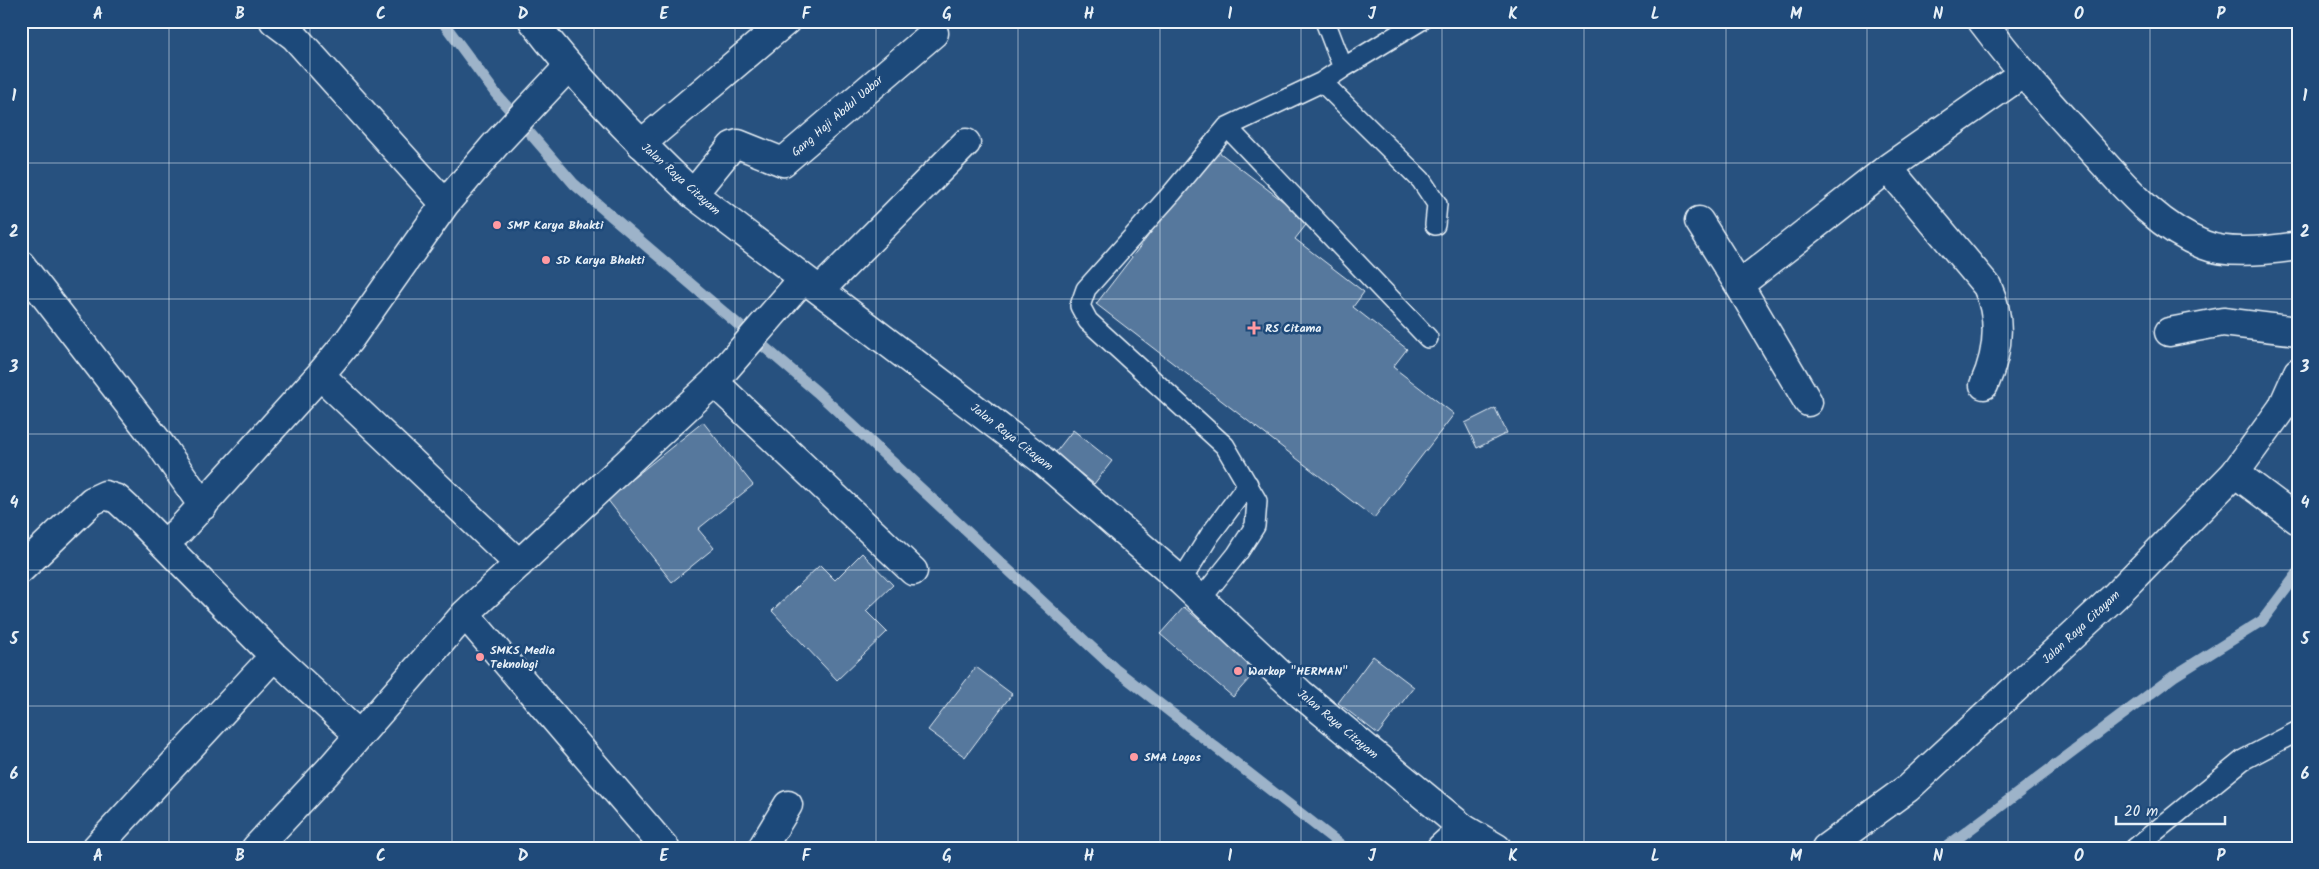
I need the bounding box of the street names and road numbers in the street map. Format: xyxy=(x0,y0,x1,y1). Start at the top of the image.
street label: Gang Haji Abdul Uabar xyxy=(787,70,888,162)
street label: Jalan Raya Citayam xyxy=(637,139,725,220)
street label: Jalan Raya Citayam xyxy=(966,399,1058,476)
street label: Jalan Raya Citayam xyxy=(2038,586,2125,669)
street label: Jalan Raya Citayam xyxy=(1293,685,1383,764)

